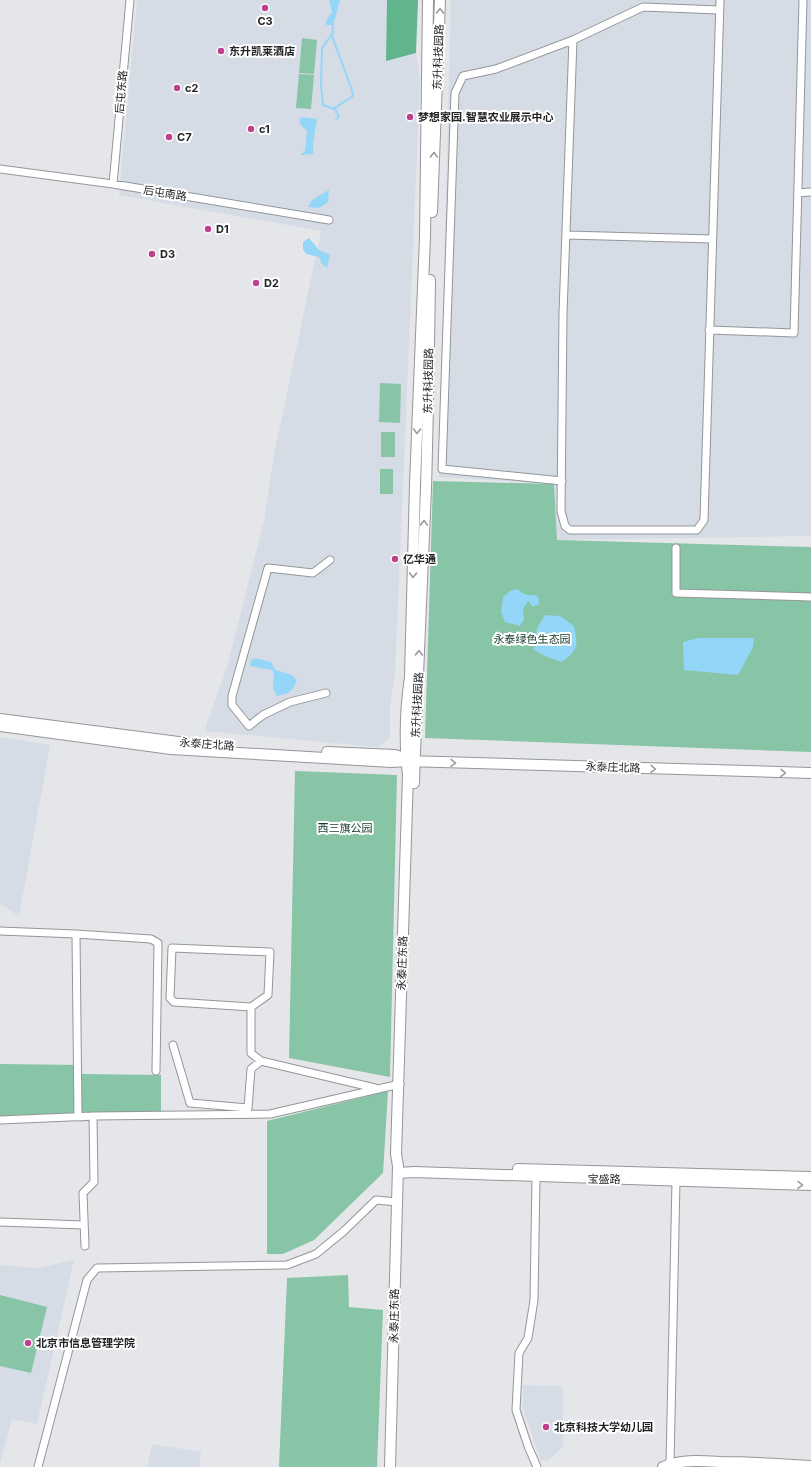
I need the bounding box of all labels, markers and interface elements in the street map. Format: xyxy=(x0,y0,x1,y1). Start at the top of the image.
marker: C3 xyxy=(260,3,270,13)
one-way arrow xyxy=(436,8,444,14)
place label: C3 xyxy=(257,14,273,28)
street label: 东升科技园路 xyxy=(430,24,446,90)
place label: 东升凯莱酒店 xyxy=(229,44,295,58)
marker: 东升凯莱酒店 xyxy=(216,46,226,56)
street label: 后屯东路 xyxy=(112,69,130,115)
place label: c2 xyxy=(185,81,198,95)
marker: c2 xyxy=(172,83,182,93)
place label: 梦想家园.智慧农业展示中心 xyxy=(418,110,554,124)
marker: 梦想家园.智慧农业展示中心 xyxy=(405,112,415,122)
place label: c1 xyxy=(259,122,270,136)
marker: c1 xyxy=(246,124,256,134)
place label: C7 xyxy=(177,130,192,144)
marker: C7 xyxy=(164,132,174,142)
one-way arrow xyxy=(430,152,439,158)
street label: 后屯南路 xyxy=(142,183,188,203)
place label: D1 xyxy=(216,222,229,236)
marker: D1 xyxy=(203,224,213,234)
place label: D3 xyxy=(160,247,175,261)
marker: D3 xyxy=(147,249,157,259)
place label: D2 xyxy=(264,276,279,290)
marker: D2 xyxy=(251,278,261,288)
street label: 东升科技园路 xyxy=(420,348,436,414)
one-way arrow xyxy=(413,428,421,434)
one-way arrow xyxy=(420,520,429,526)
place label: 亿华通 xyxy=(403,552,436,566)
marker: 亿华通 xyxy=(390,554,400,564)
one-way arrow xyxy=(408,572,417,578)
park label: 永泰绿色生态园 xyxy=(494,632,571,646)
one-way arrow xyxy=(415,650,424,656)
street label: 东升科技园路 xyxy=(408,672,426,738)
street label: 永泰庄北路 xyxy=(179,735,235,753)
one-way arrow xyxy=(450,758,456,767)
street label: 永泰庄北路 xyxy=(585,759,641,775)
one-way arrow xyxy=(650,764,656,773)
one-way arrow xyxy=(780,768,786,777)
park label: 西三旗公园 xyxy=(318,821,373,835)
street label: 永泰庄东路 xyxy=(394,935,410,991)
street label: 宝盛路 xyxy=(587,1172,621,1186)
one-way arrow xyxy=(797,1180,803,1189)
street label: 永泰庄东路 xyxy=(387,1288,401,1344)
place label: 北京市信息管理学院 xyxy=(36,1336,135,1350)
marker: 北京市信息管理学院 xyxy=(23,1338,33,1348)
place label: 北京科技大学幼儿园 xyxy=(554,1420,653,1434)
marker: 北京科技大学幼儿园 xyxy=(541,1422,551,1432)

